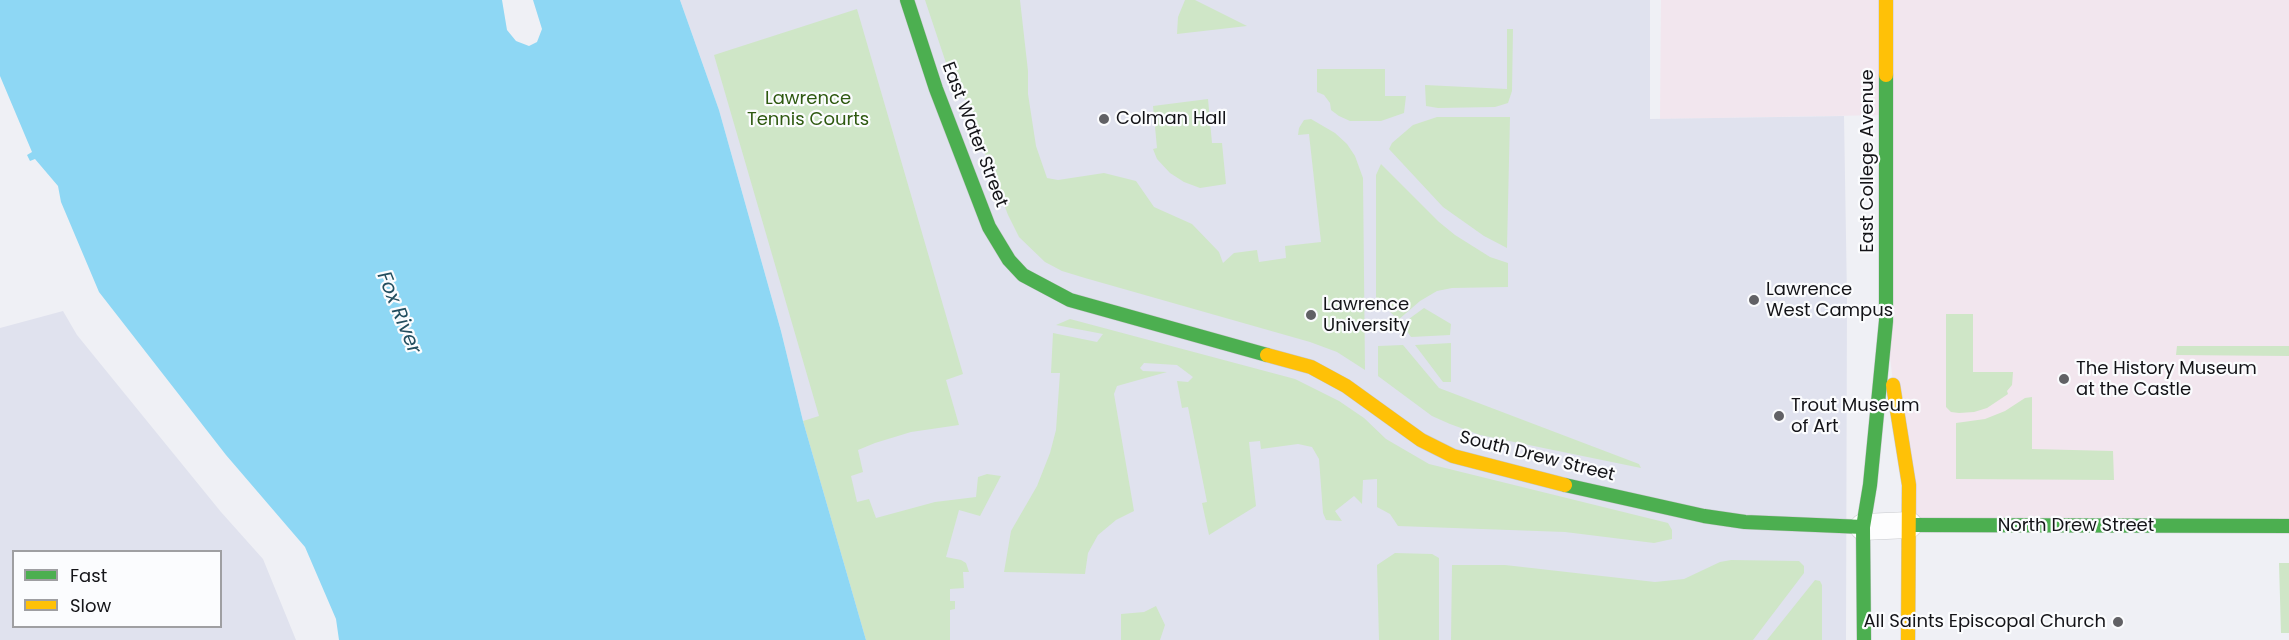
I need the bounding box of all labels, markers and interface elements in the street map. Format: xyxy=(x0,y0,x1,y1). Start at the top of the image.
street label: East Water Street xyxy=(936,59,1012,211)
street label: East College Avenue xyxy=(1857,69,1879,253)
park label: Lawrence Tennis Courts xyxy=(747,88,869,130)
place label: Colman Hall xyxy=(1116,108,1226,130)
marker: Colman Hall xyxy=(1097,112,1111,126)
water label: Fox River xyxy=(371,268,425,358)
place label: Lawrence West Campus xyxy=(1766,279,1893,322)
marker: Lawrence West Campus xyxy=(1747,293,1761,307)
place label: Lawrence University xyxy=(1323,294,1410,336)
marker: Lawrence University xyxy=(1304,308,1318,322)
place label: The History Museum at the Castle xyxy=(2076,358,2257,400)
marker: The History Museum at the Castle xyxy=(2057,372,2071,386)
place label: Trout Museum of Art xyxy=(1791,395,1919,438)
marker: Trout Museum of Art xyxy=(1772,409,1786,423)
street label: South Drew Street xyxy=(1457,427,1617,487)
street label: North Drew Street xyxy=(1998,515,2154,537)
legend xyxy=(12,550,222,628)
text: Fast xyxy=(70,563,107,588)
text: Slow xyxy=(70,593,111,618)
place label: All Saints Episcopal Church xyxy=(1863,611,2106,633)
marker: All Saints Episcopal Church xyxy=(2111,615,2125,629)

